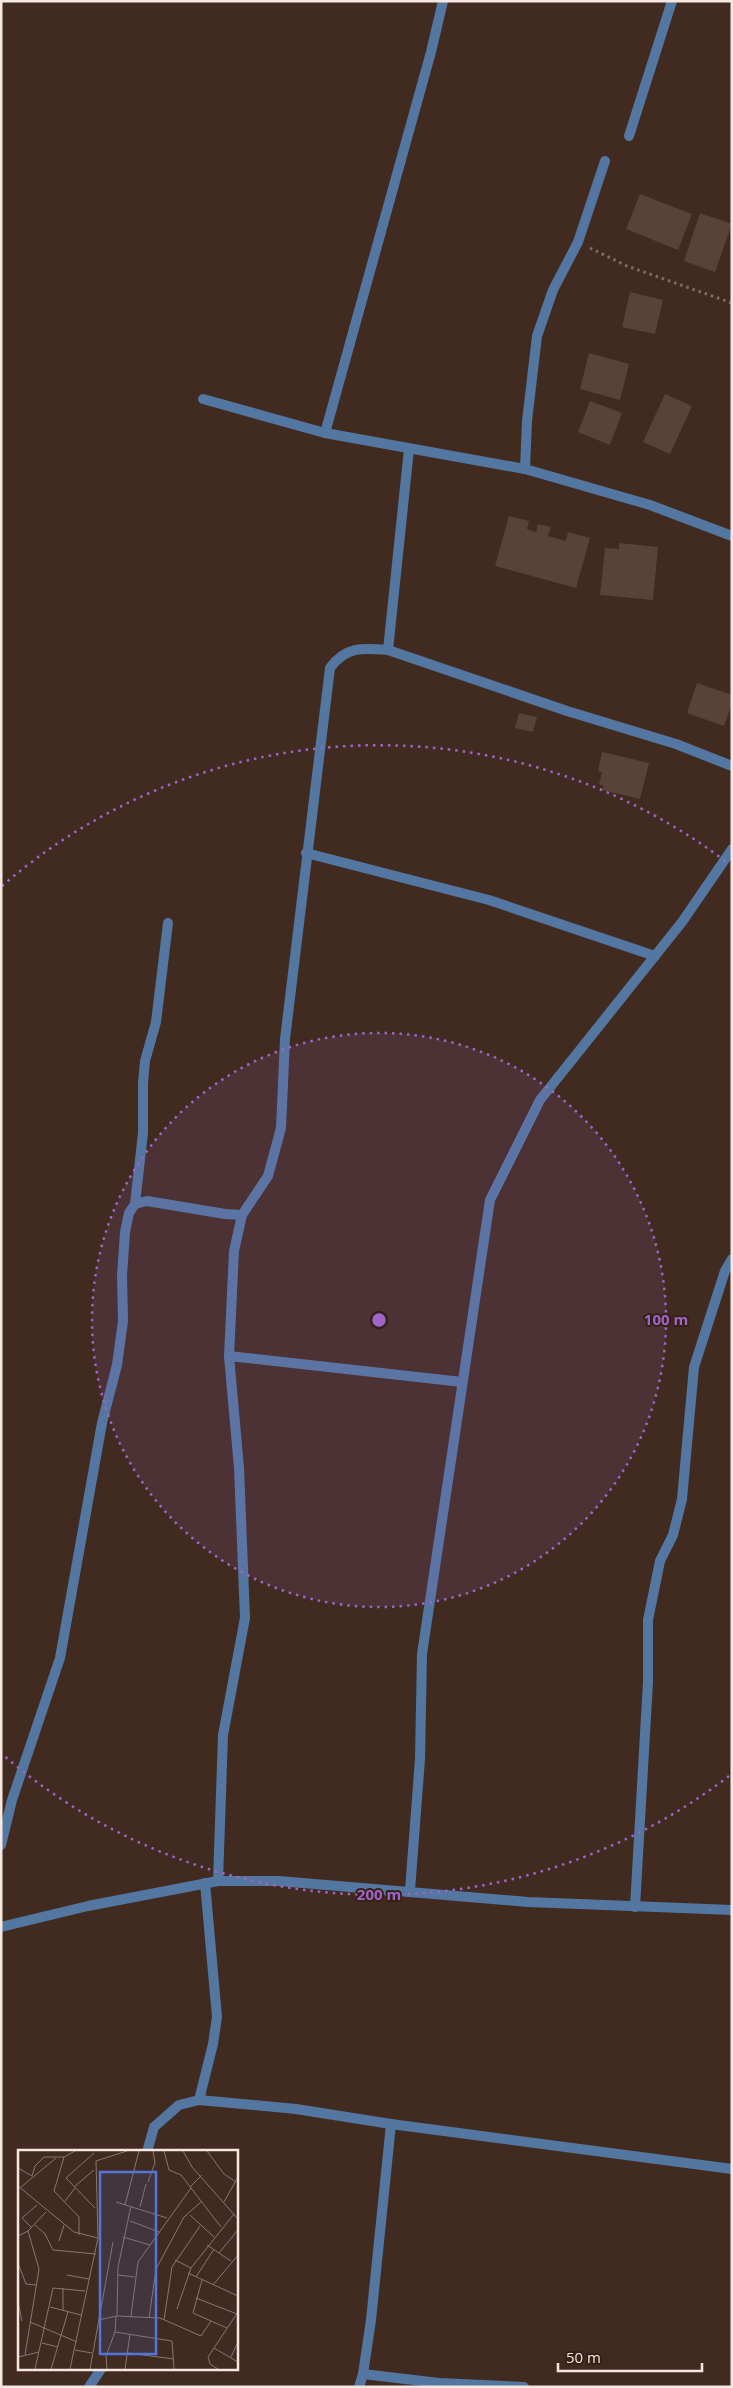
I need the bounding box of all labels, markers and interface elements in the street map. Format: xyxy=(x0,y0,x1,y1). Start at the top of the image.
text: 100 m xyxy=(644,1309,688,1329)
centre of rings xyxy=(370,1311,388,1329)
text: 200 m xyxy=(357,1884,401,1904)
inset map xyxy=(18,2150,238,2370)
scale bar xyxy=(558,2340,702,2372)
text: 50 m xyxy=(566,2347,601,2367)

